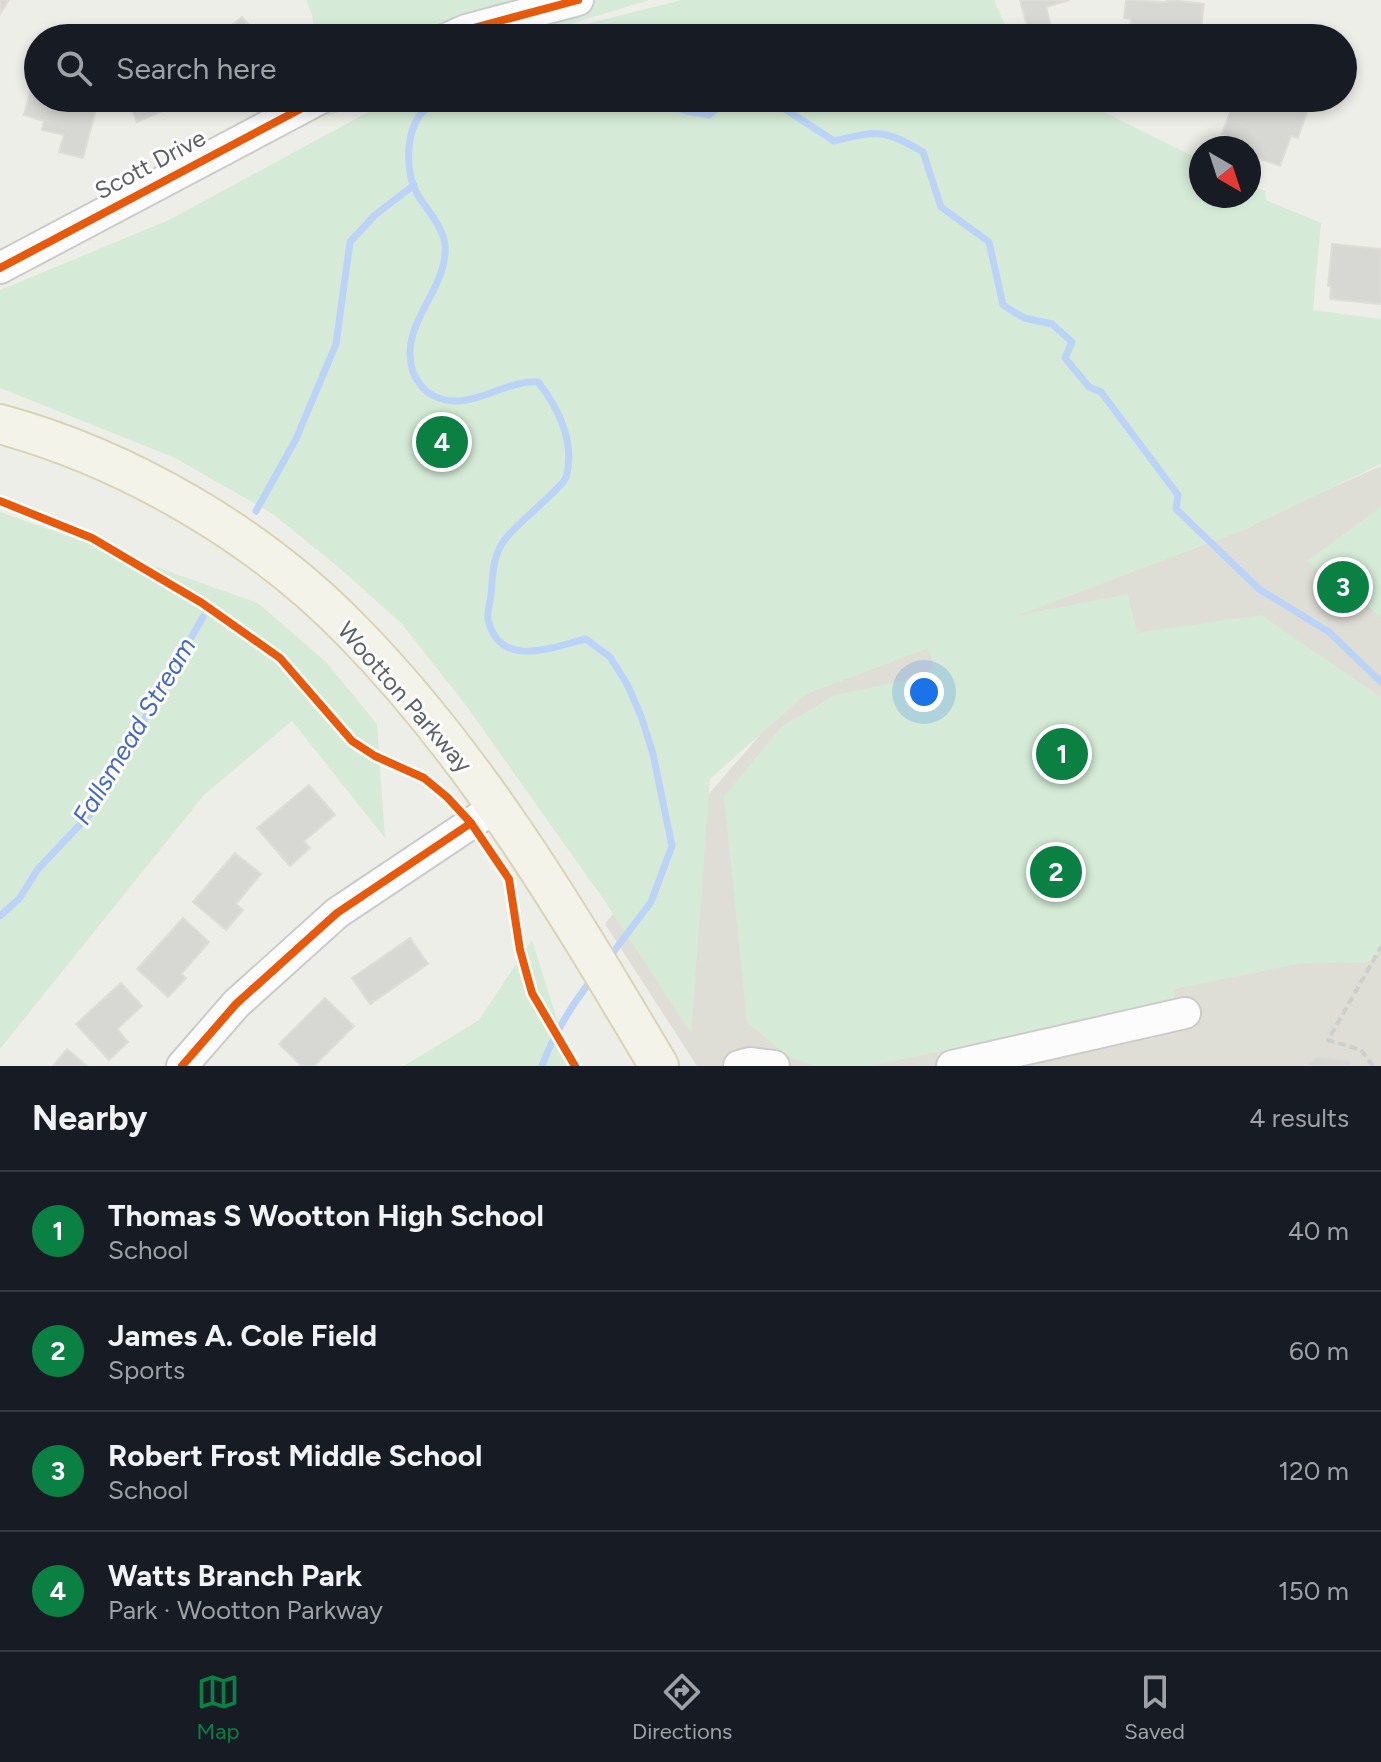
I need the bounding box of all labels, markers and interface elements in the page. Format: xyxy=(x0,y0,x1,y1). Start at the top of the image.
search box xyxy=(24,24,1357,112)
icon: search xyxy=(52,46,96,90)
text: Search here xyxy=(116,50,276,87)
street label: Scott Drive xyxy=(90,123,210,205)
north arrow xyxy=(1189,136,1261,208)
pin: 4 xyxy=(416,412,468,472)
pin: 3 xyxy=(1317,557,1369,617)
street label: Wootton Parkway xyxy=(332,616,479,779)
water label: Fallsmead Stream xyxy=(66,632,202,830)
your location xyxy=(904,672,944,712)
pin: 1 xyxy=(1036,724,1088,784)
pin: 2 xyxy=(1030,842,1082,902)
text: Nearby xyxy=(32,1098,147,1139)
text: 4 results xyxy=(1249,1102,1349,1134)
text: Thomas S Wootton High School xyxy=(108,1197,544,1234)
text: 1 xyxy=(53,1215,63,1247)
text: 40 m xyxy=(1288,1215,1349,1247)
text: School xyxy=(108,1234,188,1266)
text: James A. Cole Field xyxy=(108,1317,377,1354)
text: 2 xyxy=(50,1335,66,1367)
text: 60 m xyxy=(1289,1335,1349,1367)
text: Sports xyxy=(108,1354,185,1386)
text: Robert Frost Middle School xyxy=(108,1437,483,1474)
text: 3 xyxy=(51,1455,65,1487)
text: 120 m xyxy=(1279,1455,1349,1487)
text: School xyxy=(108,1474,188,1506)
text: Watts Branch Park xyxy=(108,1557,362,1594)
text: 4 xyxy=(50,1575,66,1607)
text: 150 m xyxy=(1278,1575,1349,1607)
text: Park · Wootton Parkway xyxy=(108,1594,383,1626)
tab: Map xyxy=(196,1670,240,1745)
tab: Directions xyxy=(632,1670,732,1745)
tab: Saved xyxy=(1124,1670,1185,1745)

